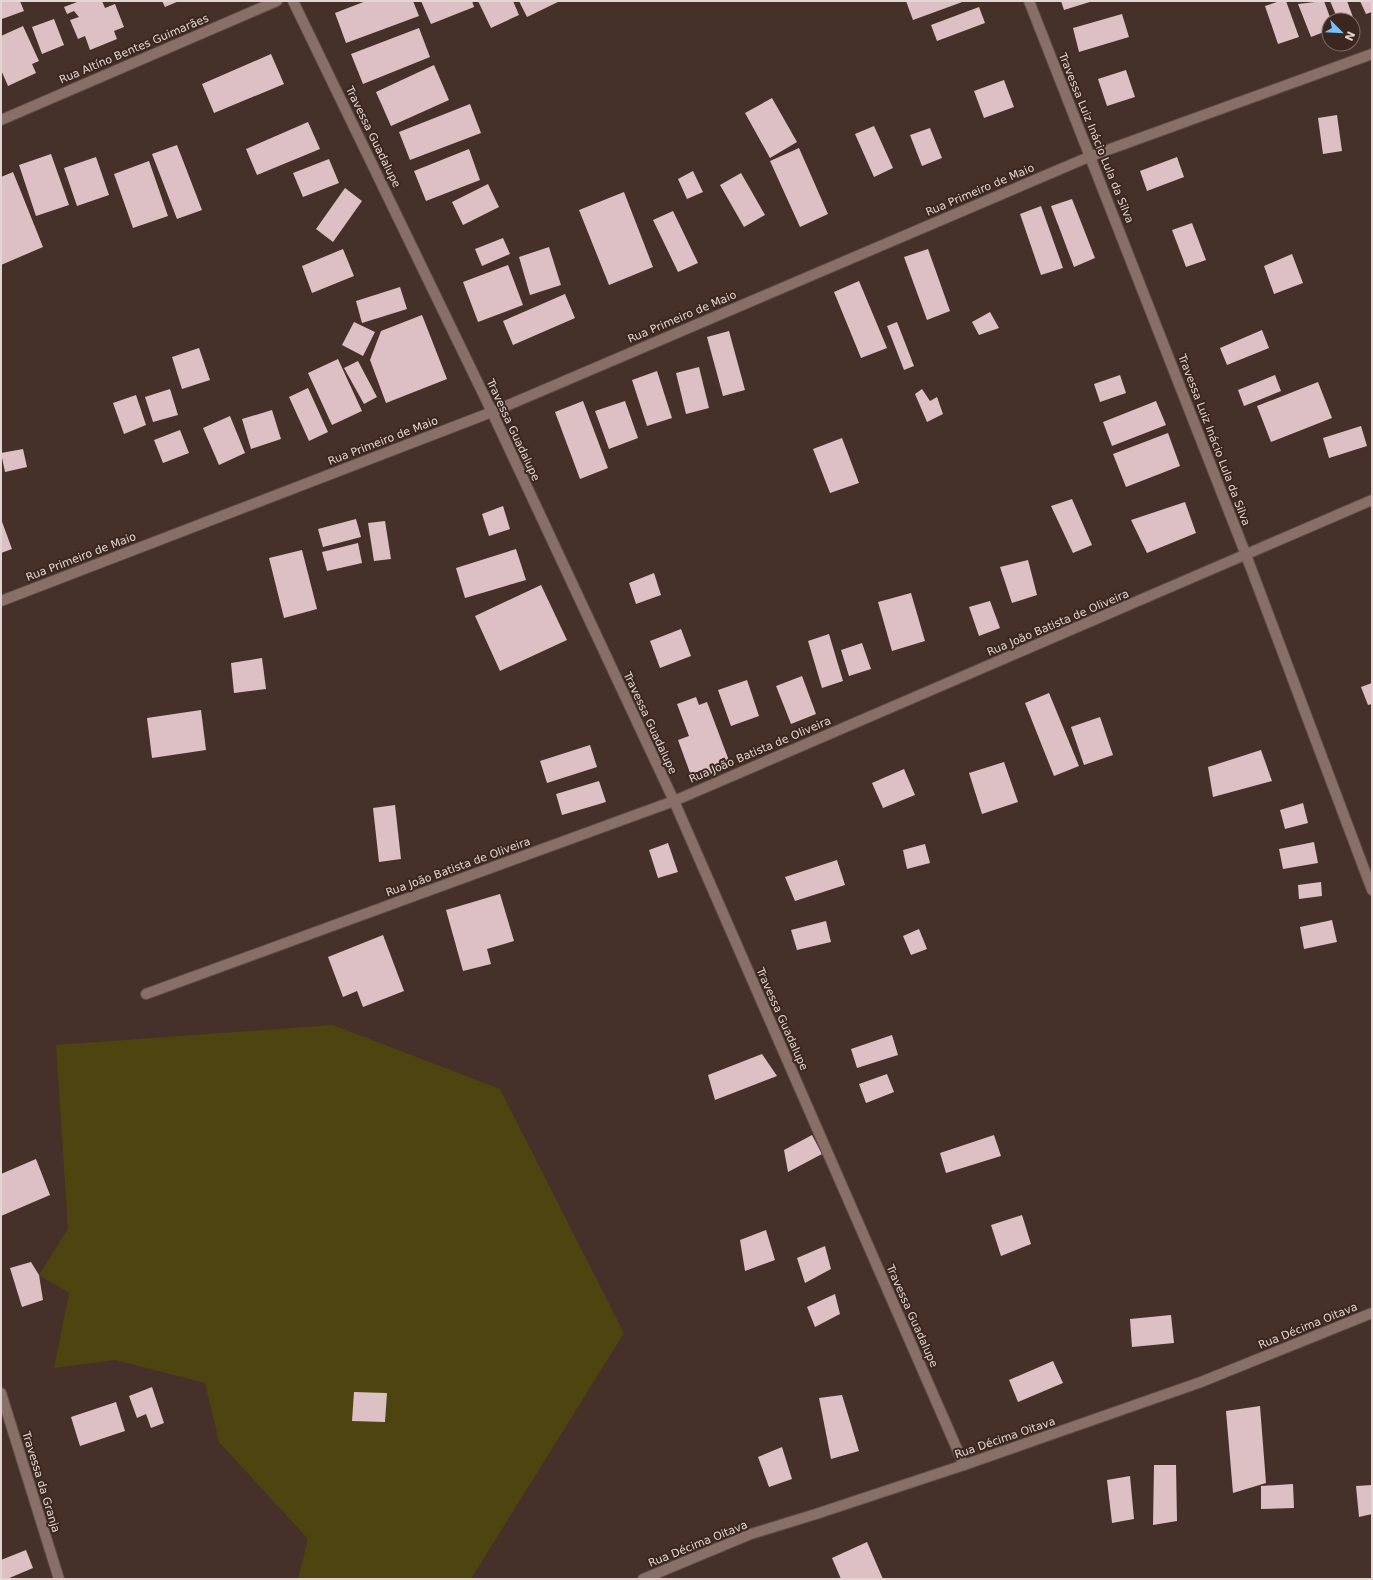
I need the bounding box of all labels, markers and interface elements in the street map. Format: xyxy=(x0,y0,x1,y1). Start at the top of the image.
street label: Rua Altíno Bentes Guimarães xyxy=(57,11,211,86)
north arrow xyxy=(1321,12,1361,52)
text: N xyxy=(1342,29,1357,43)
street label: Travessa Luiz Inácio Lula da Silva xyxy=(1055,50,1136,225)
street label: Travessa Guadalupe xyxy=(342,83,403,190)
street label: Rua Primeiro de Maio xyxy=(924,161,1036,219)
street label: Rua Primeiro de Maio xyxy=(626,288,738,346)
street label: Travessa Luiz Inácio Lula da Silva xyxy=(1175,351,1253,528)
street label: Travessa Guadalupe xyxy=(483,376,542,483)
street label: Rua Primeiro de Maio xyxy=(326,414,440,468)
street label: Rua Primeiro de Maio xyxy=(24,530,138,584)
street label: Rua João Batista de Oliveira xyxy=(985,587,1131,659)
street label: Travessa Guadalupe xyxy=(620,669,679,776)
street label: Rua João Batista de Oliveira xyxy=(687,714,833,786)
street label: Rua João Batista de Oliveira xyxy=(384,835,532,899)
street label: Travessa Guadalupe xyxy=(753,965,811,1073)
street label: Travessa Guadalupe xyxy=(883,1262,941,1370)
street label: Rua Décima Oitava xyxy=(1257,1300,1359,1352)
street label: Rua Décima Oitava xyxy=(953,1415,1057,1461)
street label: Travessa da Granja xyxy=(19,1429,63,1534)
street label: Rua Décima Oitava xyxy=(647,1518,749,1570)

